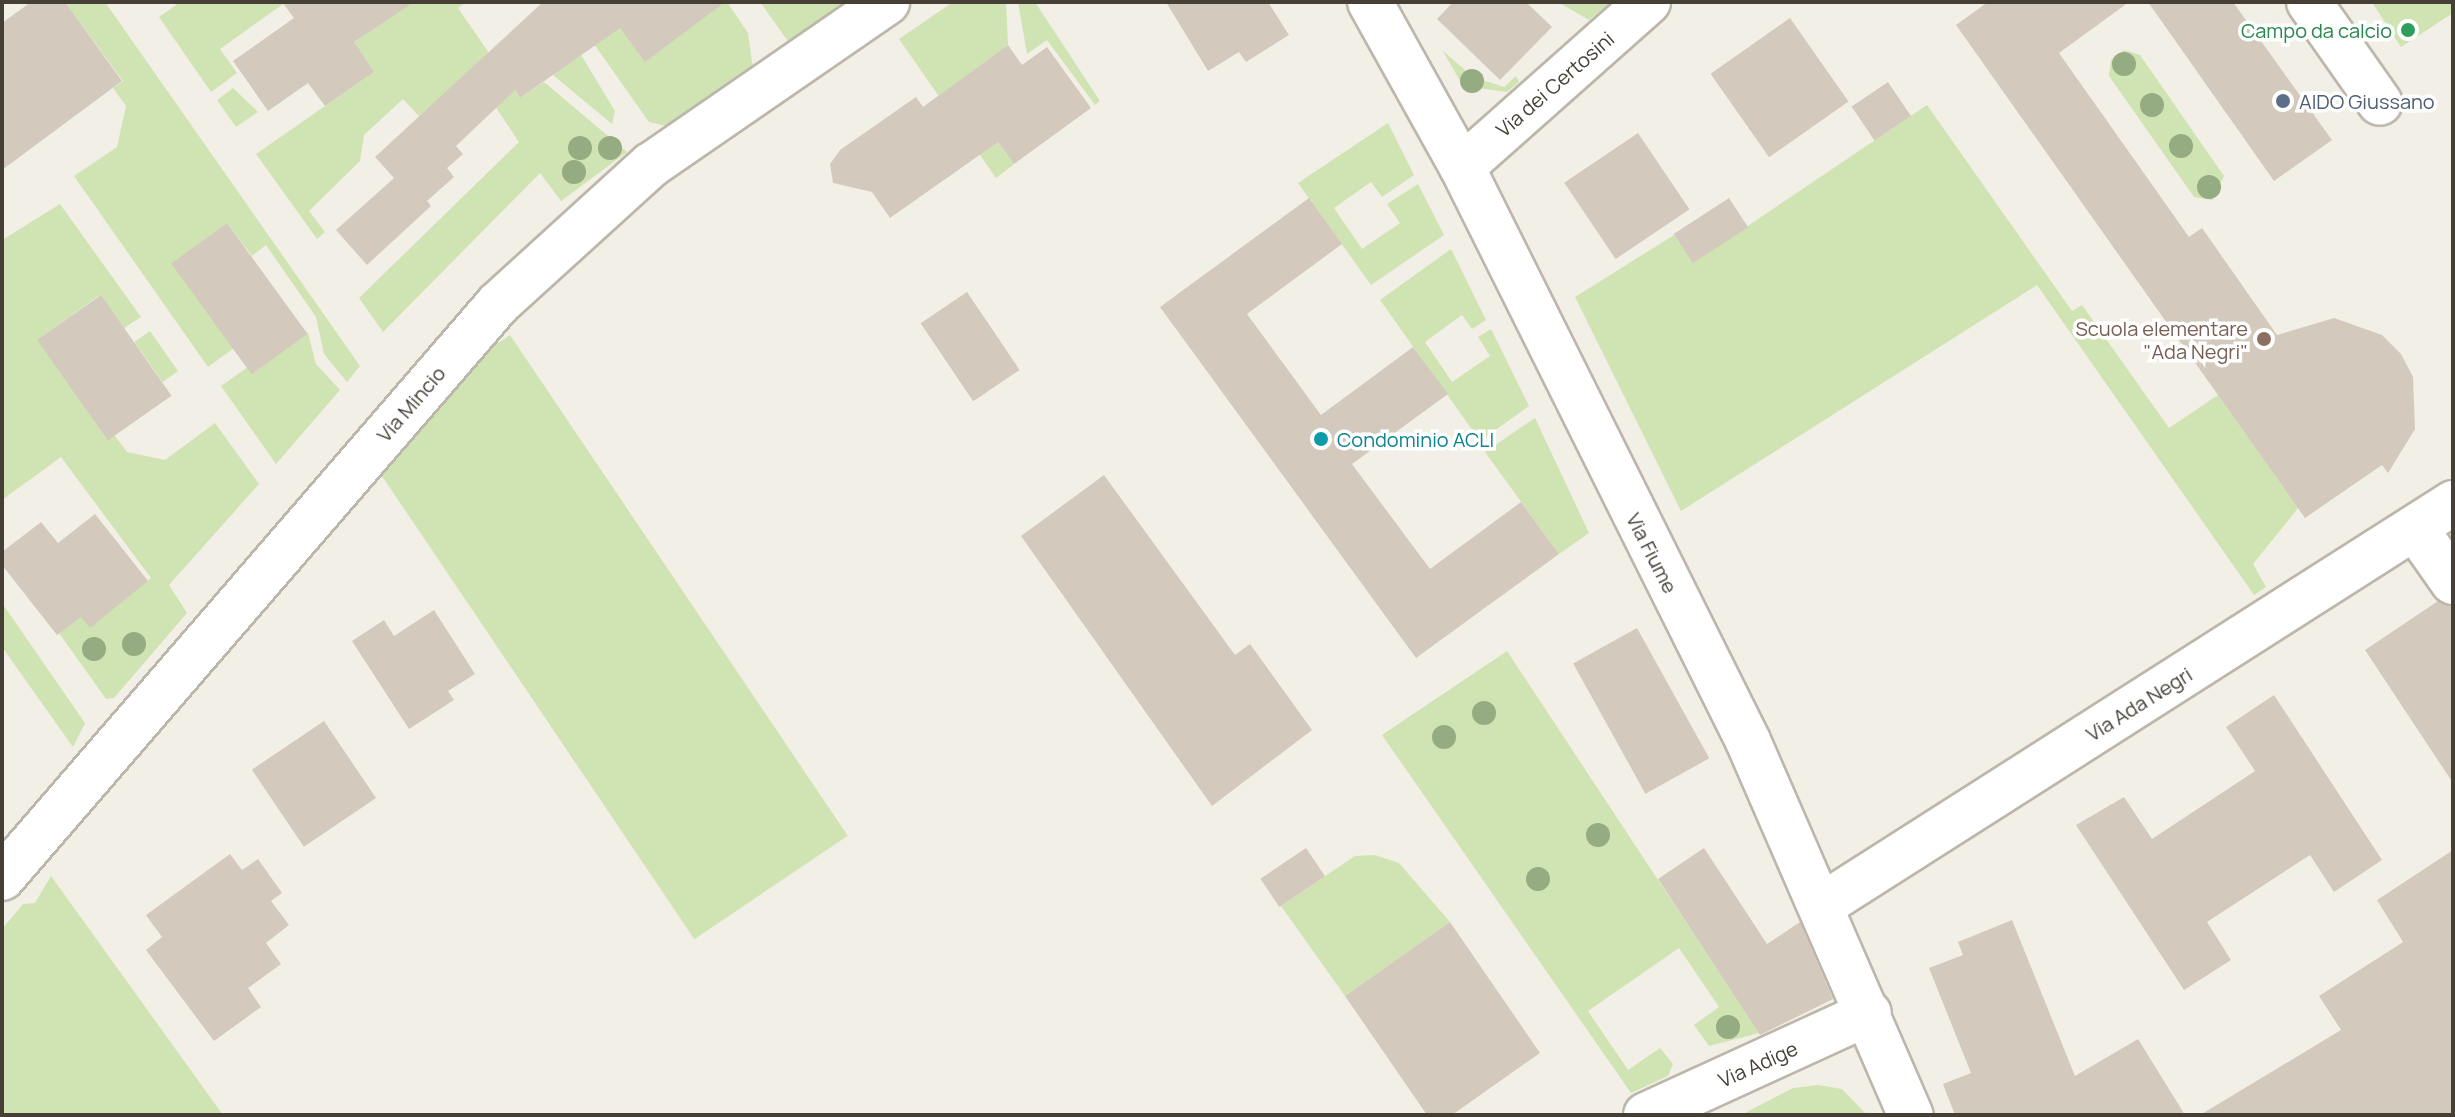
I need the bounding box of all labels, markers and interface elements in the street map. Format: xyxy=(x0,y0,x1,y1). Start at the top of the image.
place label: Campo da calcio xyxy=(2241,18,2392,42)
marker: Campo da calcio xyxy=(2399,21,2417,39)
street label: Via dei Certosini xyxy=(1491,26,1619,142)
place label: AIDO Giussano xyxy=(2299,89,2435,113)
marker: AIDO Giussano xyxy=(2274,92,2292,110)
place label: Scuola elementare "Ada Negri" xyxy=(2075,316,2248,363)
marker: Scuola elementare "Ada Negri" xyxy=(2255,330,2273,348)
street label: Via Mincio xyxy=(372,361,450,447)
place label: Condominio ACLI xyxy=(1337,427,1494,451)
marker: Condominio ACLI xyxy=(1312,430,1330,448)
street label: Via Fiume xyxy=(1622,509,1682,597)
street label: Via Ada Negri xyxy=(2082,662,2196,746)
street label: Via Adige xyxy=(1715,1036,1801,1092)

